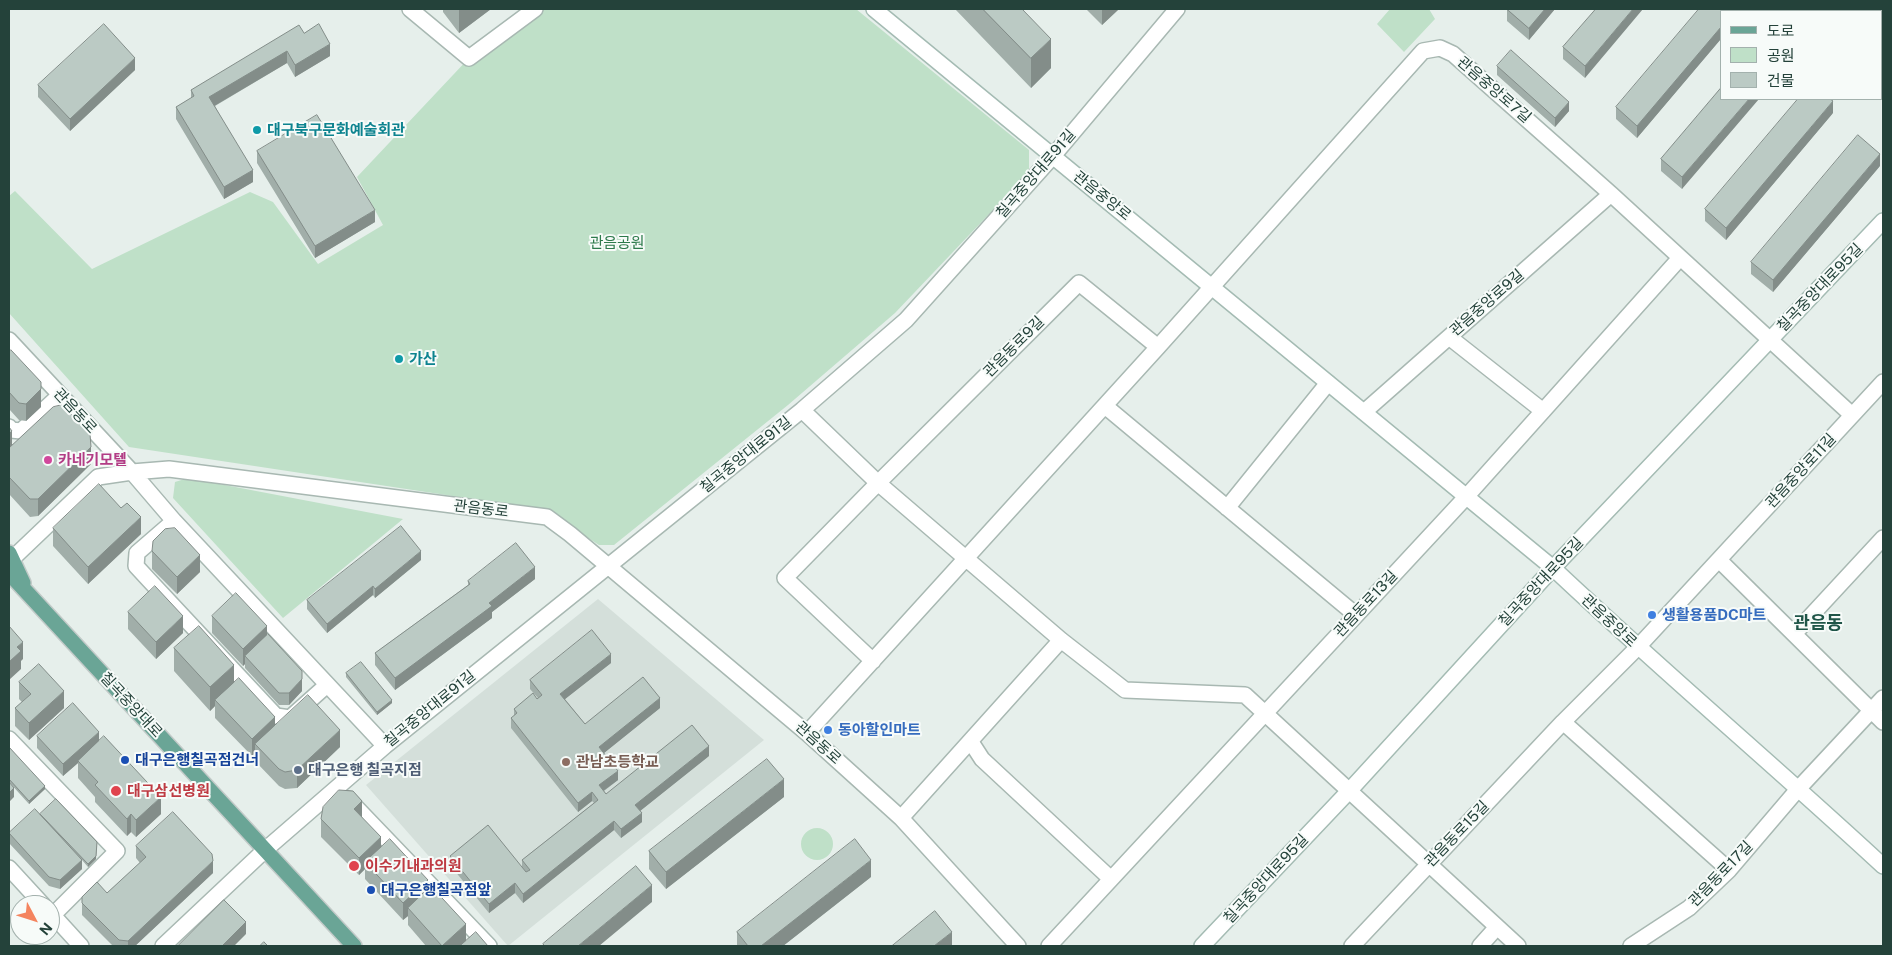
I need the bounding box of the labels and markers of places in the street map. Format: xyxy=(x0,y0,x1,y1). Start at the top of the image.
place label: 대구북구문화예술회관 xyxy=(267,121,405,139)
marker: 대구북구문화예술회관 xyxy=(251,124,263,136)
place label: 가산 xyxy=(409,350,437,368)
marker: 가산 xyxy=(393,353,405,365)
place label: 카네기모텔 xyxy=(58,451,127,469)
marker: 카네기모텔 xyxy=(42,454,54,466)
place label: 생활용품DC마트 xyxy=(1662,606,1766,624)
marker: 생활용품DC마트 xyxy=(1646,609,1658,621)
place label: 동아할인마트 xyxy=(838,721,921,739)
marker: 동아할인마트 xyxy=(822,724,834,736)
place label: 대구은행칠곡점건너 xyxy=(135,751,259,769)
place label: 관남초등학교 xyxy=(576,753,659,771)
marker: 대구은행칠곡점건너 xyxy=(119,754,131,766)
marker: 관남초등학교 xyxy=(560,756,572,768)
place label: 대구은행 칠곡지점 xyxy=(308,761,422,779)
marker: 대구은행 칠곡지점 xyxy=(292,764,304,776)
place label: 대구삼선병원 xyxy=(127,782,210,800)
marker: 대구삼선병원 xyxy=(109,784,123,798)
place label: 이수기내과의원 xyxy=(365,857,462,875)
marker: 이수기내과의원 xyxy=(347,859,361,873)
place label: 대구은행칠곡점앞 xyxy=(381,881,491,899)
marker: 대구은행칠곡점앞 xyxy=(365,884,377,896)

